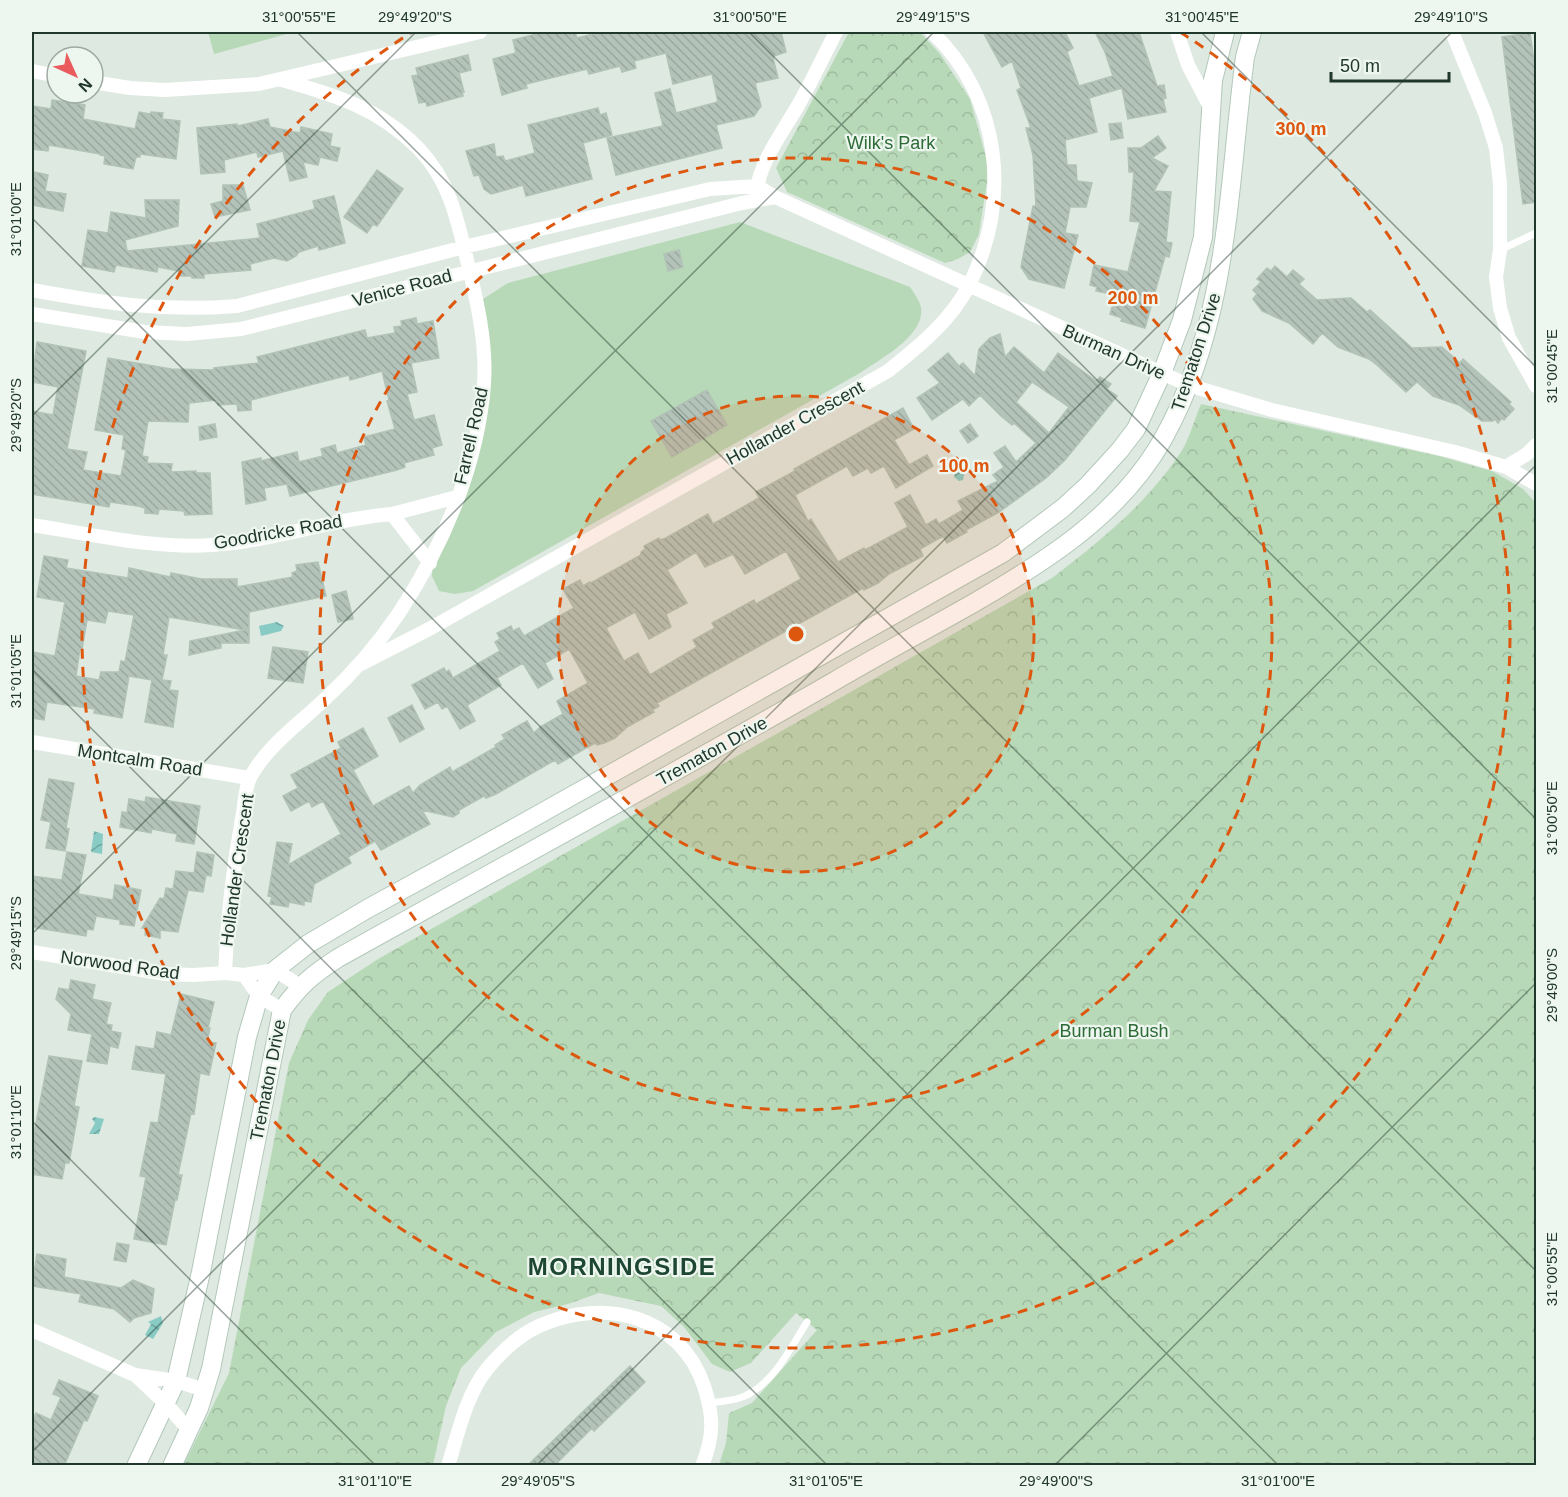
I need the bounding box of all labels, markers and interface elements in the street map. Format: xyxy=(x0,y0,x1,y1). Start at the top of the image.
text: 31°00'55"E xyxy=(262,8,336,25)
text: 29°49'20"S xyxy=(378,8,452,25)
text: 31°00'50"E xyxy=(713,8,787,25)
text: 29°49'15"S xyxy=(896,8,970,25)
text: 31°00'45"E xyxy=(1165,8,1239,25)
text: 29°49'10"S xyxy=(1414,8,1488,25)
north arrow xyxy=(45,45,105,105)
scale bar xyxy=(1331,45,1450,83)
text: 50 m xyxy=(1340,56,1380,76)
text: N xyxy=(75,75,95,95)
text: 300 m xyxy=(1275,119,1327,139)
park label: Wilk's Park xyxy=(847,133,936,153)
text: 31°01'00"E xyxy=(7,182,24,256)
street label: Venice Road xyxy=(350,265,454,311)
text: 200 m xyxy=(1107,288,1159,308)
street label: Trematon Drive xyxy=(1167,290,1225,414)
street label: Burman Drive xyxy=(1060,320,1168,384)
text: 31°00'45"E xyxy=(1543,329,1560,403)
street label: Hollander Crescent xyxy=(723,377,867,469)
text: 29°49'20"S xyxy=(7,378,24,452)
street label: Farrell Road xyxy=(450,385,492,487)
text: 100 m xyxy=(938,456,990,476)
street label: Goodricke Road xyxy=(212,511,344,553)
centre of rings xyxy=(786,624,806,644)
text: 31°01'05"E xyxy=(7,634,24,708)
street label: Trematon Drive xyxy=(653,712,771,790)
street label: Montcalm Road xyxy=(76,740,204,780)
text: 31°00'50"E xyxy=(1543,781,1560,855)
street label: Hollander Crescent xyxy=(216,792,258,948)
text: 29°49'15"S xyxy=(7,896,24,970)
street label: Norwood Road xyxy=(59,947,181,983)
text: 29°49'00"S xyxy=(1543,948,1560,1022)
street label: Trematon Drive xyxy=(246,1018,290,1142)
park label: Burman Bush xyxy=(1059,1021,1169,1041)
text: 31°01'10"E xyxy=(7,1085,24,1159)
text: 31°00'55"E xyxy=(1543,1232,1560,1306)
district label: MORNINGSIDE xyxy=(528,1253,716,1280)
text: 31°01'10"E xyxy=(338,1472,412,1489)
text: 29°49'05"S xyxy=(501,1472,575,1489)
text: 31°01'05"E xyxy=(789,1472,863,1489)
text: 29°49'00"S xyxy=(1019,1472,1093,1489)
text: 31°01'00"E xyxy=(1241,1472,1315,1489)

